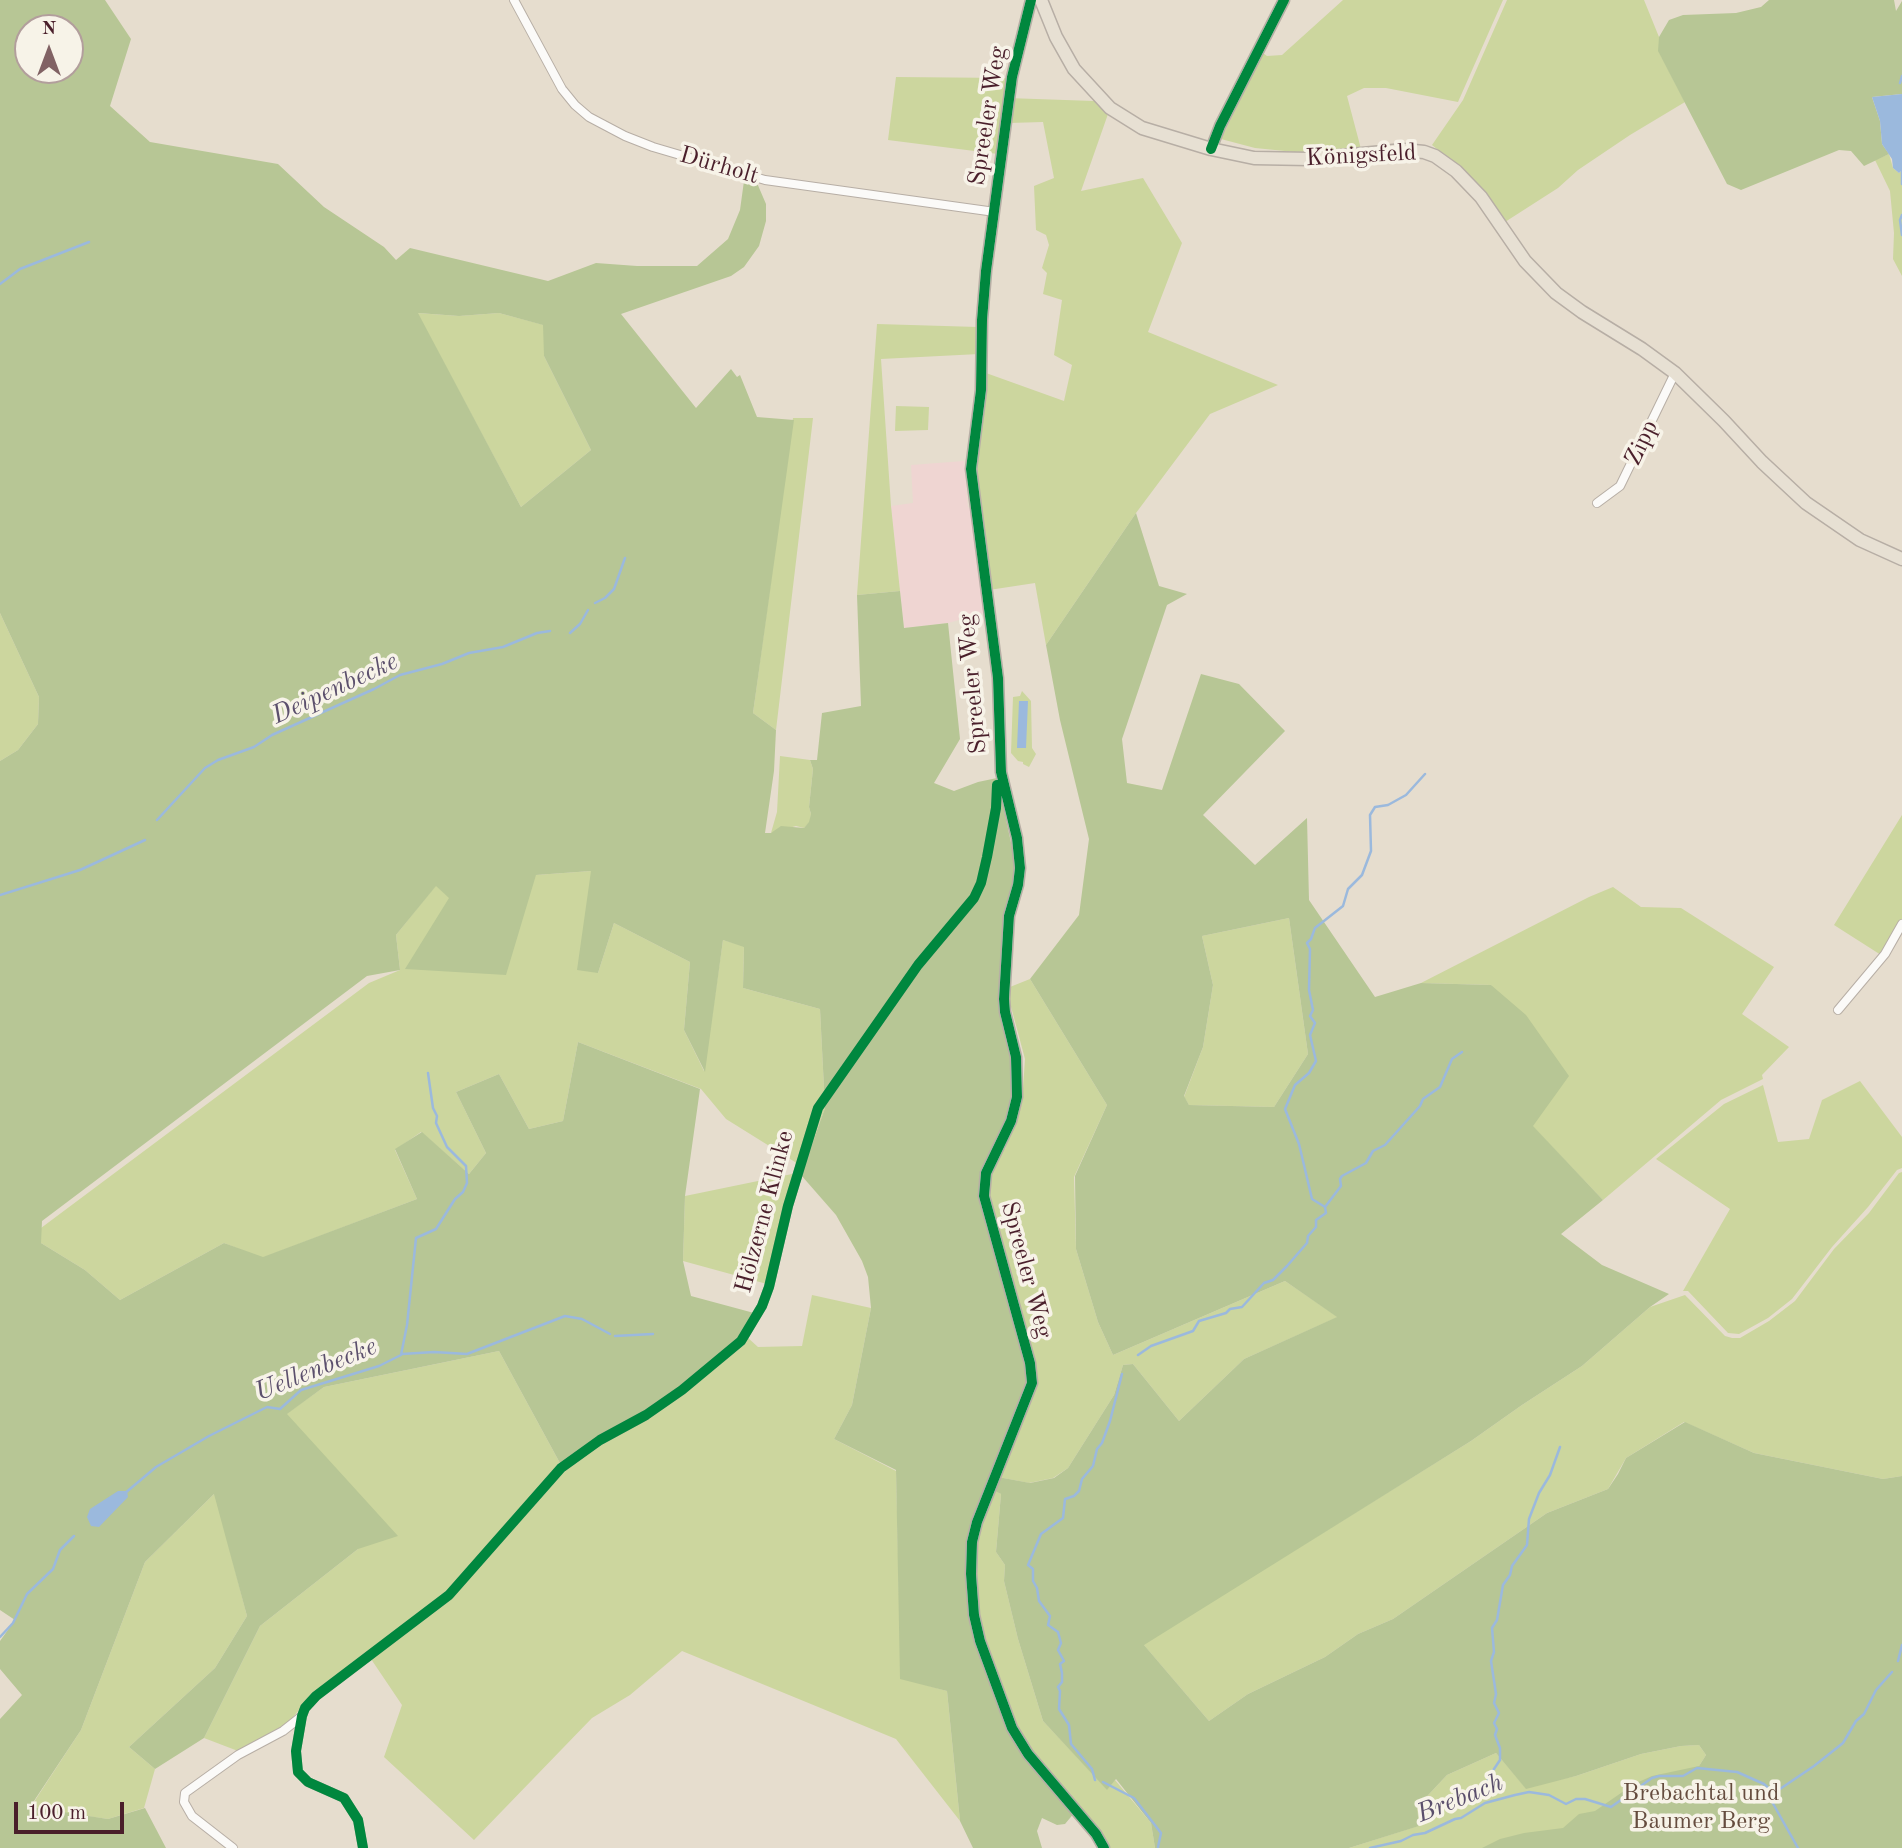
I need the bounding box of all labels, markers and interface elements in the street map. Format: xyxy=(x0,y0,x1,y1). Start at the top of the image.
north arrow xyxy=(14,14,84,84)
text: N xyxy=(42,20,56,39)
street label: Spreeler Weg xyxy=(963,44,1013,188)
street label: Königsfeld xyxy=(1305,139,1417,173)
street label: Dürholt xyxy=(676,141,762,191)
street label: Zipp xyxy=(1619,416,1665,470)
street label: Spreeler Weg xyxy=(953,613,993,755)
water label: Deipenbecke xyxy=(267,646,403,732)
street label: Hölzerne Klinke xyxy=(729,1128,801,1296)
street label: Spreeler Weg xyxy=(994,1198,1058,1342)
water label: Uellenbecke xyxy=(250,1331,382,1409)
water label: Brebach xyxy=(1412,1768,1508,1830)
park label: Brebachtal und Baumer Berg xyxy=(1623,1780,1779,1836)
scale bar xyxy=(18,1788,128,1832)
text: 100 m xyxy=(27,1803,86,1824)

